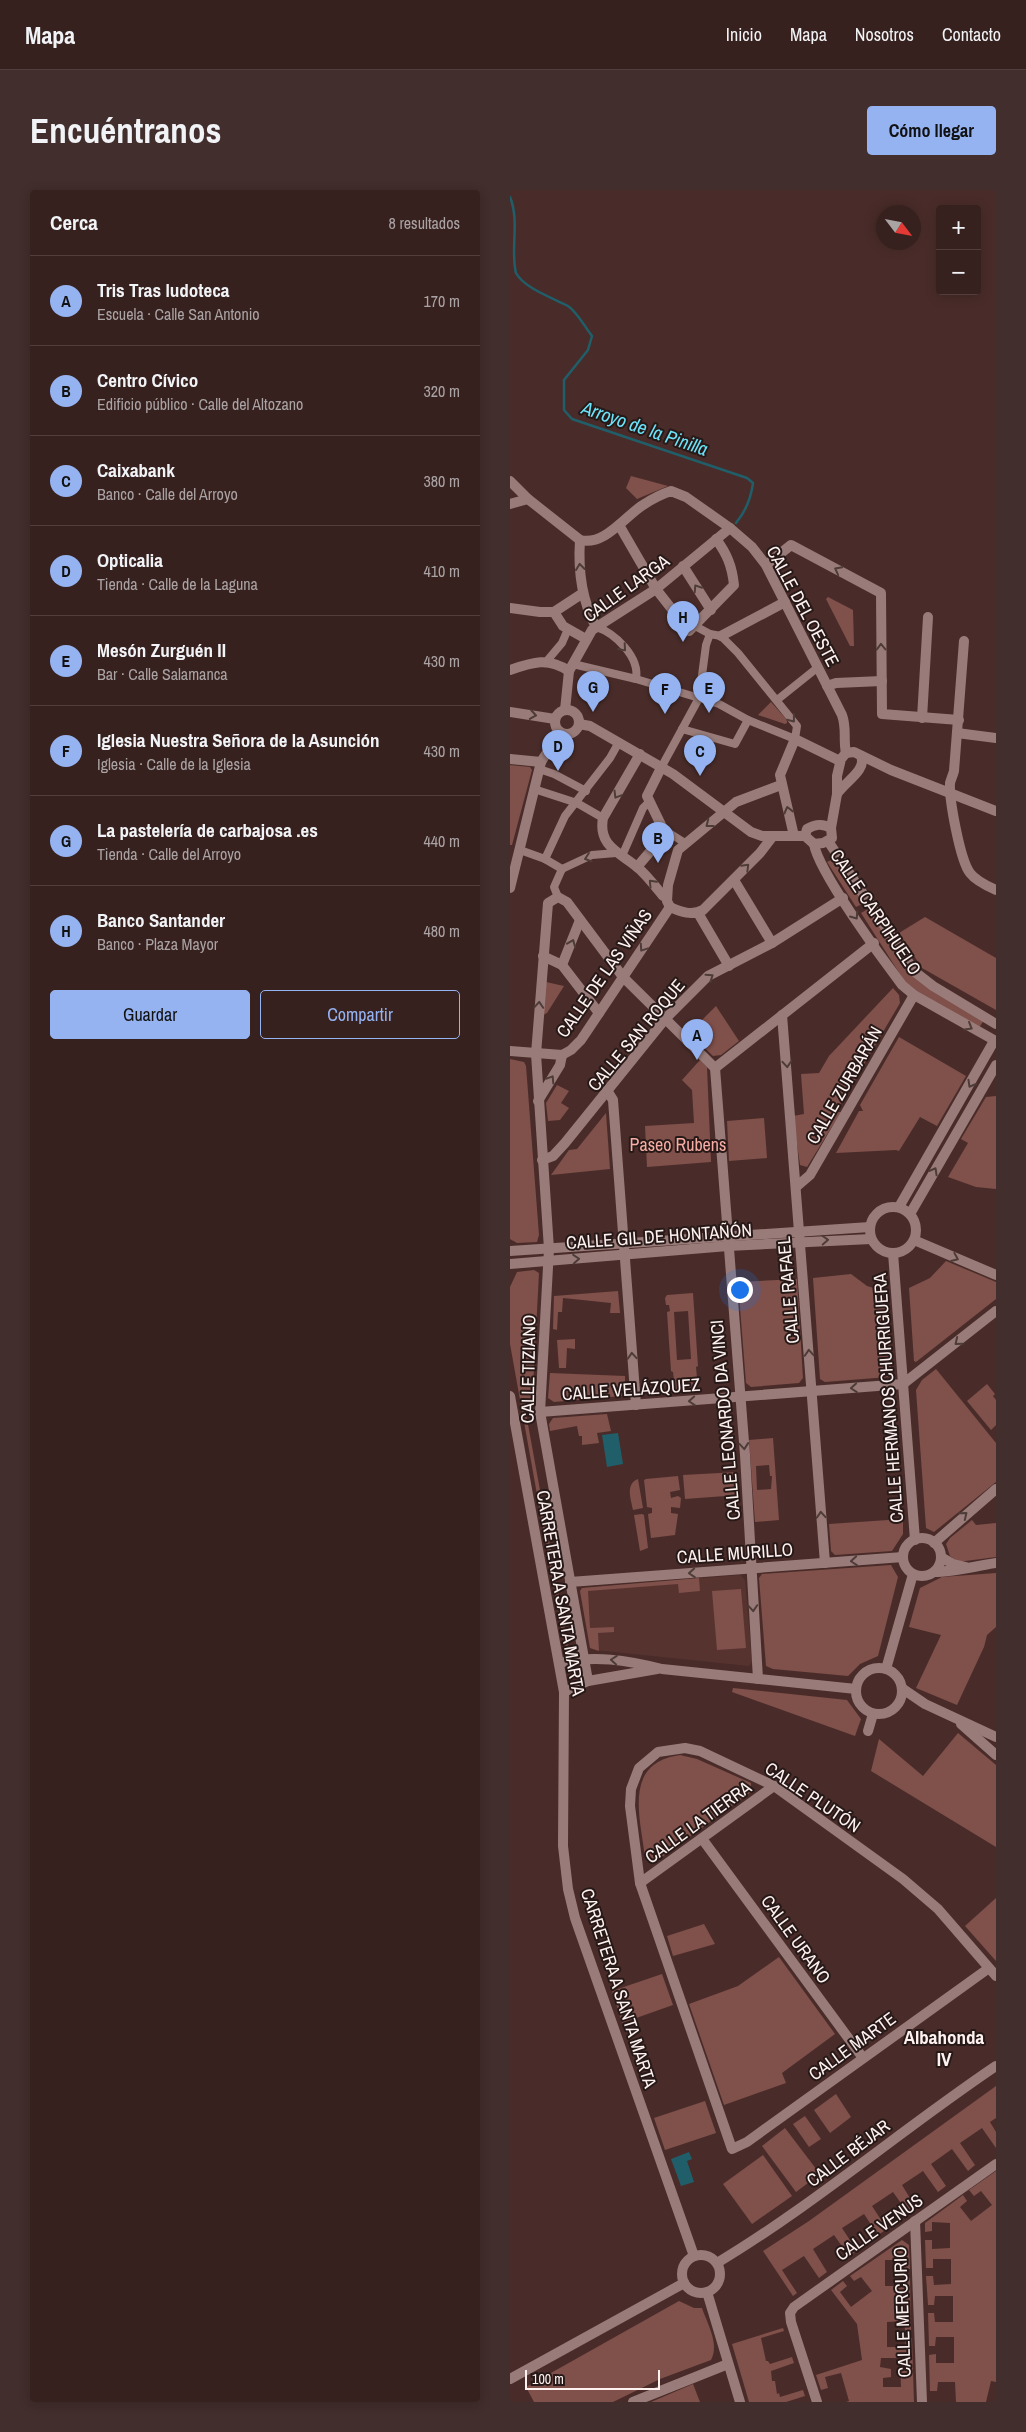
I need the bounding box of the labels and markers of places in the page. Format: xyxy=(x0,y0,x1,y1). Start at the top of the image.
pin: H xyxy=(667,601,699,642)
pin: G xyxy=(577,671,609,712)
pin: E xyxy=(693,672,725,713)
pin: F xyxy=(649,673,681,714)
pin: D xyxy=(542,730,574,771)
pin: C xyxy=(684,735,716,776)
pin: B xyxy=(642,822,674,863)
pin: A xyxy=(681,1019,713,1060)

